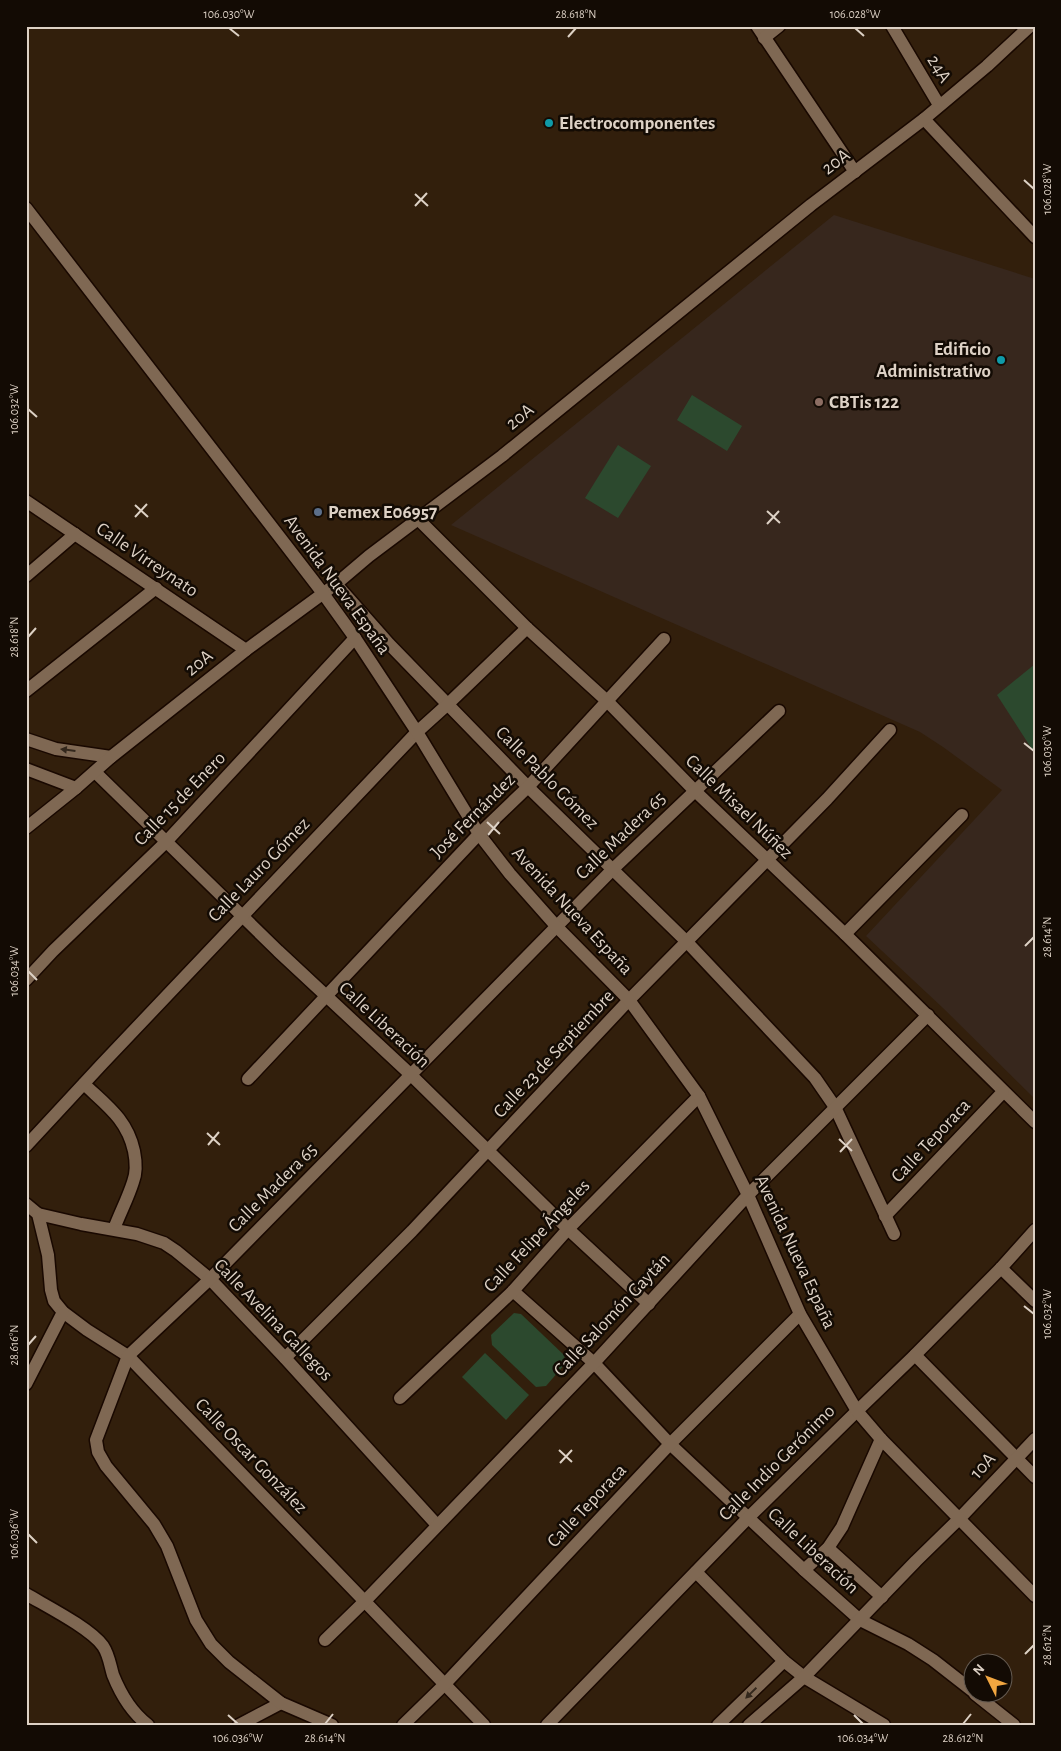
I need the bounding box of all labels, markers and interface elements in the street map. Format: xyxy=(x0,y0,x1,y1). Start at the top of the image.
text: 106.030°W xyxy=(204,8,255,20)
text: 28.618°N xyxy=(555,8,597,20)
text: 106.028°W xyxy=(830,8,881,20)
street label: 24A xyxy=(923,52,955,86)
place label: Electrocomponentes xyxy=(559,114,715,133)
marker: Electrocomponentes xyxy=(543,117,555,129)
street label: 20A xyxy=(818,145,854,179)
text: 106.028°W xyxy=(1041,163,1053,214)
place label: Edificio Administrativo xyxy=(876,340,991,381)
marker: Edificio Administrativo xyxy=(995,354,1007,366)
text: 106.032°W xyxy=(8,384,20,434)
place label: CBTis 122 xyxy=(829,393,899,412)
marker: CBTis 122 xyxy=(813,396,825,408)
street label: 20A xyxy=(502,400,538,434)
place label: Pemex E06957 xyxy=(328,503,437,522)
marker: Pemex E06957 xyxy=(312,506,324,518)
street label: Avenida Nueva España xyxy=(280,512,394,658)
street label: Calle Virreynato xyxy=(93,519,201,601)
text: 28.618°N xyxy=(8,616,20,658)
street label: 20A xyxy=(181,646,217,680)
street label: Calle Pablo Gómez xyxy=(492,723,602,833)
text: 106.030°W xyxy=(1041,725,1053,776)
one-way arrow xyxy=(60,746,76,754)
street label: Calle 15 de Enero xyxy=(131,748,229,850)
street label: Calle Misael Núñez xyxy=(682,751,796,863)
street label: José Fernández xyxy=(427,770,519,862)
street label: Calle Madera 65 xyxy=(572,789,670,883)
street label: Calle Lauro Gómez xyxy=(205,814,313,926)
street label: Avenida Nueva España xyxy=(508,843,636,979)
text: 28.614°N xyxy=(1041,916,1053,958)
text: 106.034°W xyxy=(8,946,20,996)
street label: Calle Liberación xyxy=(335,978,433,1072)
street label: Calle 23 de Septiembre xyxy=(490,986,618,1122)
street label: Calle Teporaca xyxy=(888,1096,974,1186)
street label: Calle Madera 65 xyxy=(225,1140,321,1236)
street label: Avenida Nueva España xyxy=(751,1172,839,1332)
street label: Calle Felipe Ángeles xyxy=(479,1175,594,1296)
street label: Calle Salomón Gaytán xyxy=(550,1250,674,1380)
street label: Calle Avelina Gallegos xyxy=(210,1255,336,1385)
text: 106.032°W xyxy=(1041,1289,1053,1339)
text: 28.616°N xyxy=(8,1324,20,1366)
street label: Calle Oscar González xyxy=(191,1395,311,1517)
street label: Calle Indio Gerónimo xyxy=(715,1401,839,1525)
street label: 10A xyxy=(967,1449,999,1483)
street label: Calle Teporaca xyxy=(544,1461,630,1551)
street label: Calle Liberación xyxy=(764,1504,862,1598)
text: 106.036°W xyxy=(8,1509,20,1559)
text: 28.612°N xyxy=(1041,1625,1053,1665)
north arrow xyxy=(964,1654,1014,1704)
text: N xyxy=(971,1662,988,1678)
one-way arrow xyxy=(745,1687,757,1699)
text: 106.036°W xyxy=(213,1732,263,1744)
text: 28.614°N xyxy=(304,1732,346,1744)
text: 106.034°W xyxy=(838,1732,888,1744)
text: 28.612°N xyxy=(943,1732,983,1744)

